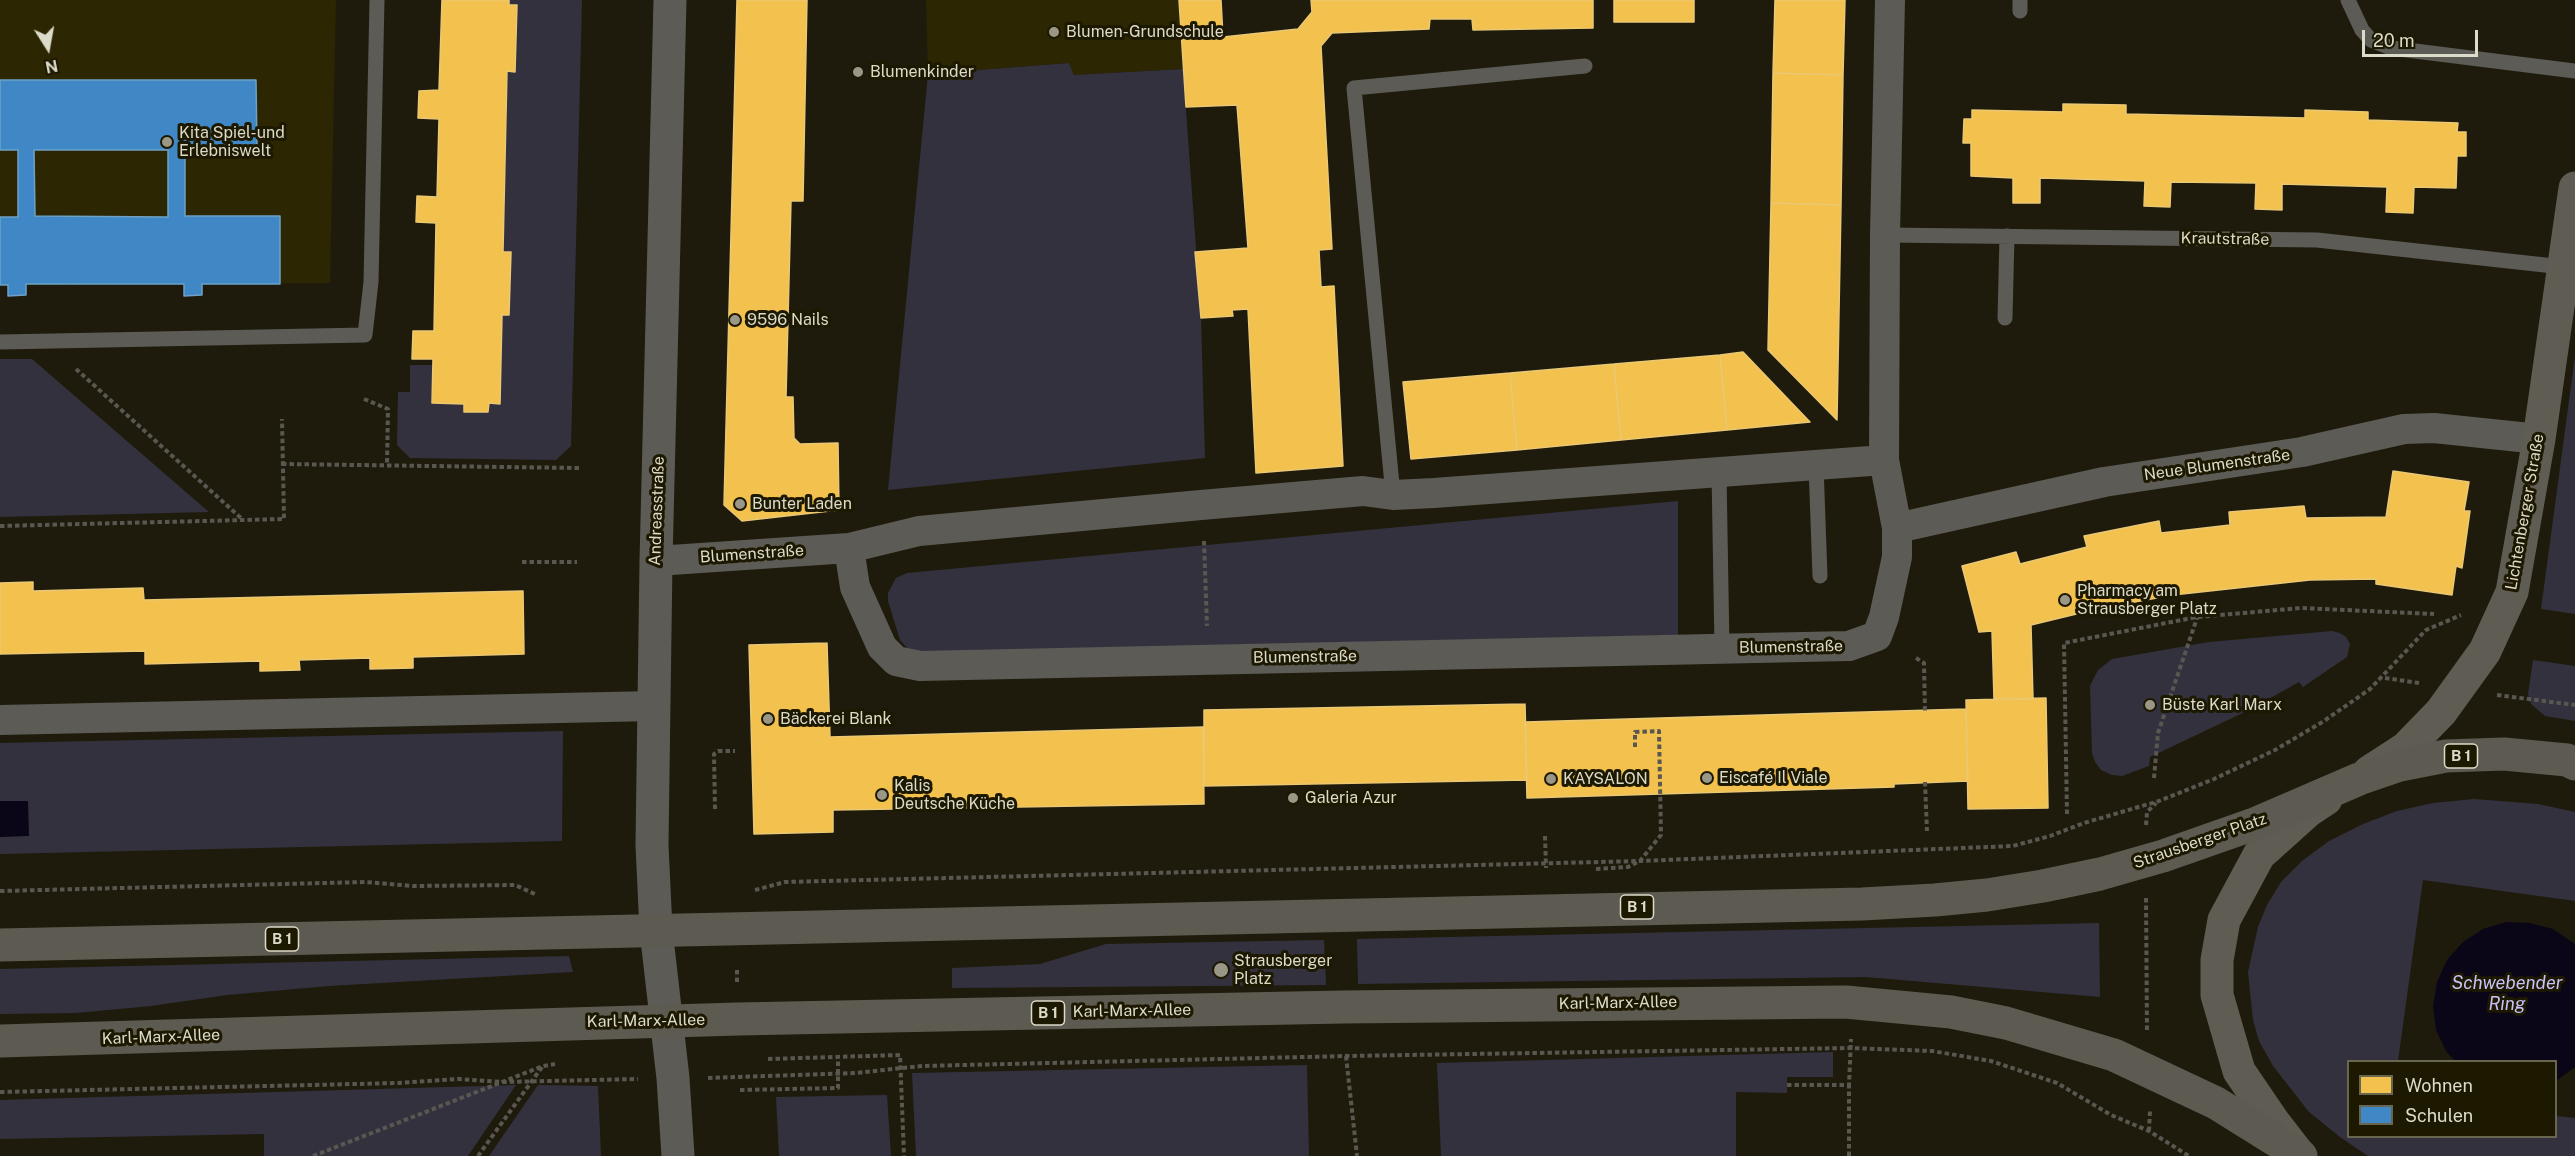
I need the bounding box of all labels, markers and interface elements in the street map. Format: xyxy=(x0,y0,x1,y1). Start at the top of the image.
north arrow xyxy=(18,18,78,78)
scale bar xyxy=(2365,18,2480,56)
place label: Blumen-Grundschule xyxy=(1066,22,1224,42)
marker: Blumen-Grundschule xyxy=(1047,25,1061,39)
text: 20 m xyxy=(2373,30,2415,51)
text: N xyxy=(44,56,59,77)
place label: Blumenkinder xyxy=(870,62,974,82)
marker: Blumenkinder xyxy=(851,65,865,79)
place label: Kita Spiel-und Erlebniswelt xyxy=(179,123,285,161)
marker: Kita Spiel-und Erlebniswelt xyxy=(160,135,174,149)
street label: Krautstraße xyxy=(2181,229,2269,249)
place label: 9596 Nails xyxy=(747,310,829,330)
marker: 9596 Nails xyxy=(728,313,742,327)
street label: Lichtenberger Straße xyxy=(2502,432,2548,592)
street label: Neue Blumenstraße xyxy=(2143,445,2291,485)
street label: Andreasstraße xyxy=(645,456,669,566)
place label: Bunter Laden xyxy=(752,494,852,514)
marker: Bunter Laden xyxy=(733,497,747,511)
street label: Blumenstraße xyxy=(699,541,805,567)
place label: Pharmacy am Strausberger Platz xyxy=(2077,581,2217,619)
marker: Pharmacy am Strausberger Platz xyxy=(2058,593,2072,607)
street label: Blumenstraße xyxy=(1739,636,1843,658)
street label: Blumenstraße xyxy=(1253,646,1357,668)
place label: Büste Karl Marx xyxy=(2162,695,2282,715)
marker: Büste Karl Marx xyxy=(2143,698,2157,712)
place label: Bäckerei Blank xyxy=(780,709,891,729)
marker: Bäckerei Blank xyxy=(761,712,775,726)
road number: B 1 xyxy=(2444,744,2478,768)
place label: Eiscafé Il Viale xyxy=(1719,768,1827,788)
place label: KAYSALON xyxy=(1563,769,1648,789)
marker: Eiscafé Il Viale xyxy=(1700,771,1714,785)
marker: KAYSALON xyxy=(1544,772,1558,786)
place label: Kalis Deutsche Küche xyxy=(894,776,1015,814)
marker: Kalis Deutsche Küche xyxy=(875,788,889,802)
place label: Galeria Azur xyxy=(1305,788,1397,808)
marker: Galeria Azur xyxy=(1286,791,1300,805)
street label: Strausberger Platz xyxy=(2131,809,2269,873)
road number: B 1 xyxy=(1620,895,1654,919)
road number: B 1 xyxy=(266,927,298,951)
place label: Strausberger Platz xyxy=(1234,951,1332,989)
marker: Strausberger Platz xyxy=(1212,961,1230,979)
water label: Schwebender Ring xyxy=(2451,972,2563,1014)
street label: Karl-Marx-Allee xyxy=(1559,992,1677,1014)
street label: Karl-Marx-Allee xyxy=(1073,1000,1191,1022)
road number: B 1 xyxy=(1032,1001,1064,1025)
street label: Karl-Marx-Allee xyxy=(587,1010,705,1032)
street label: Karl-Marx-Allee xyxy=(101,1025,221,1049)
legend xyxy=(2347,1060,2557,1138)
text: Wohnen xyxy=(2405,1075,2473,1096)
text: Schulen xyxy=(2405,1105,2473,1126)

